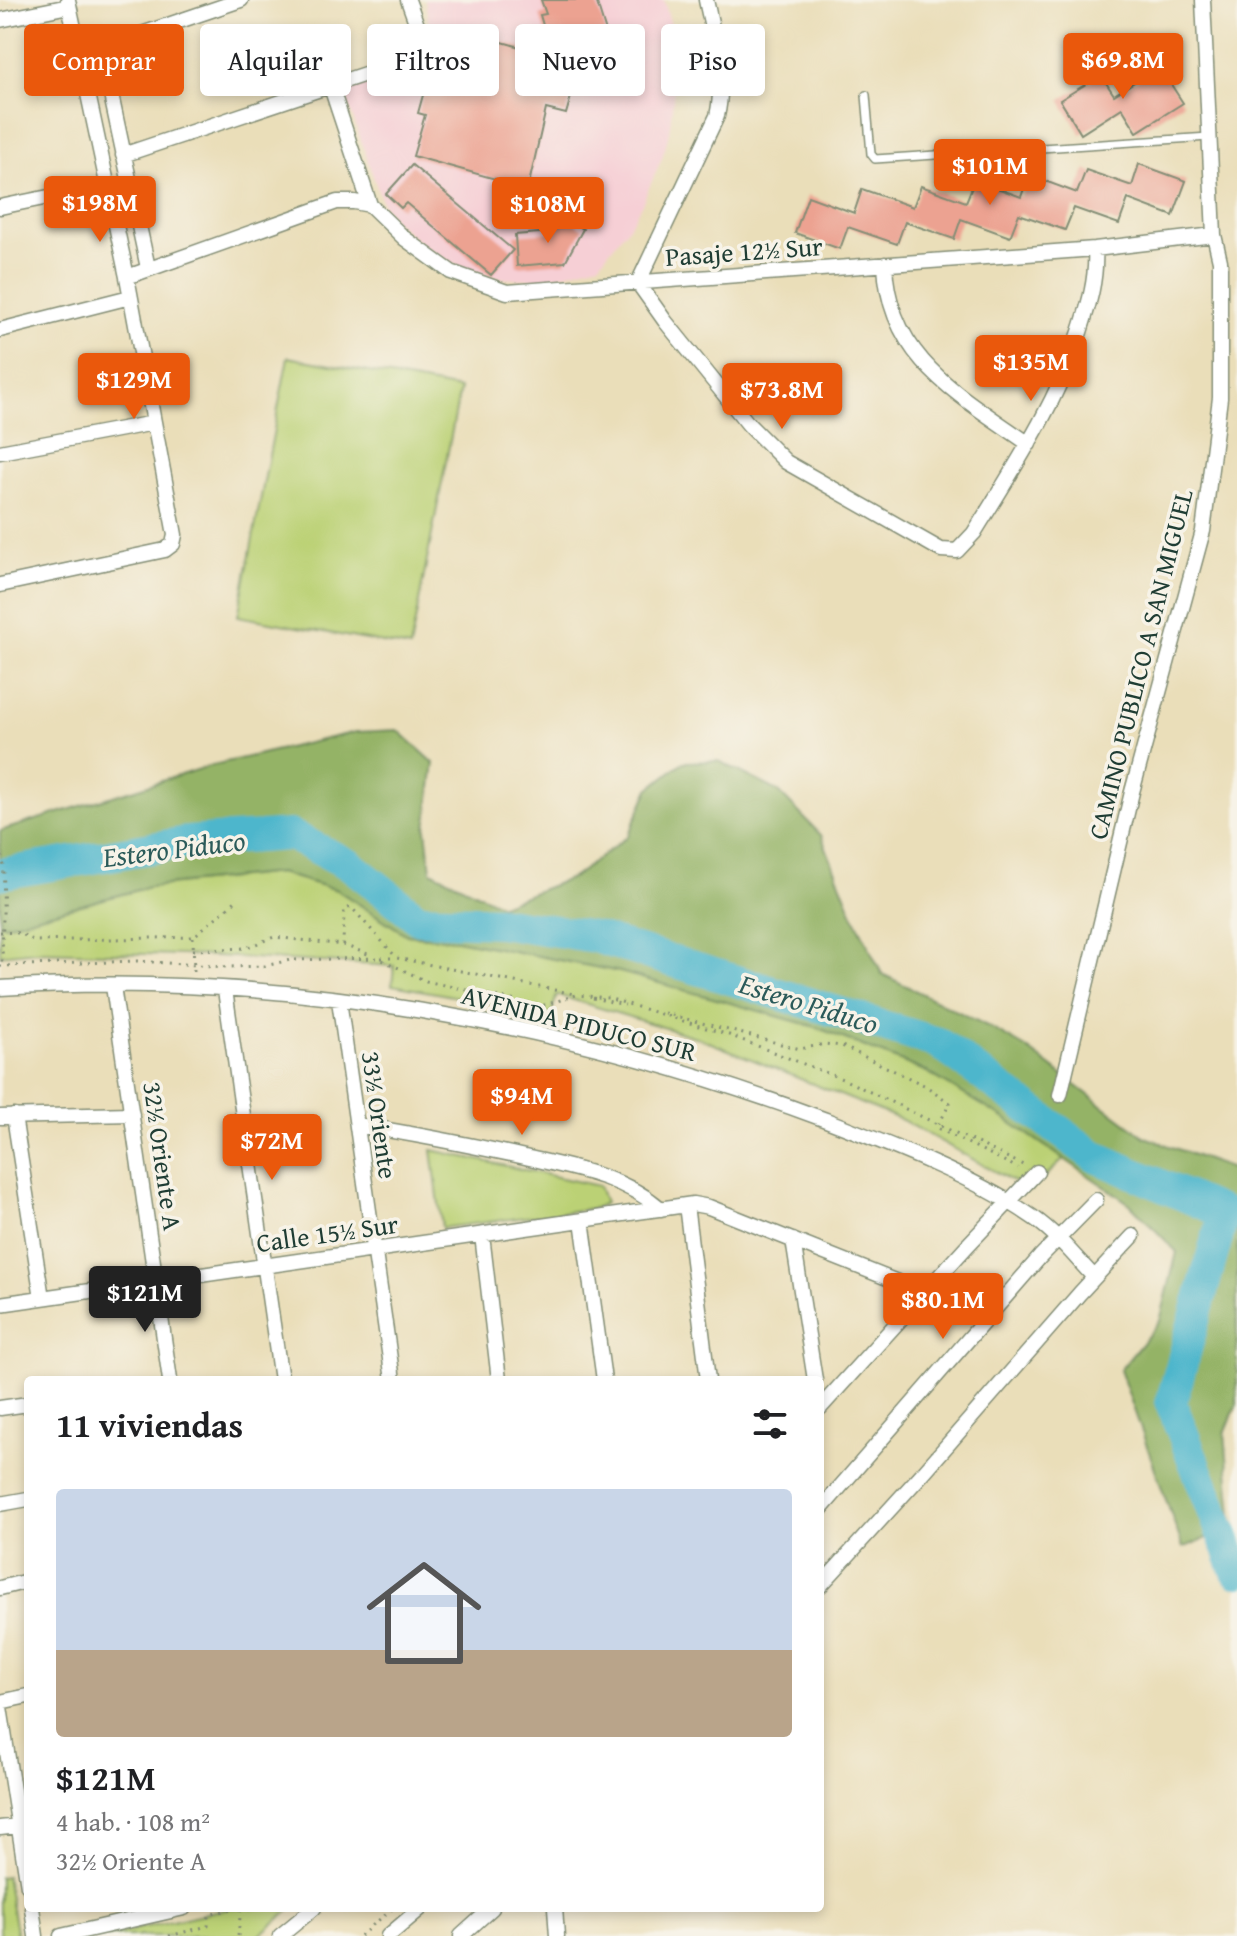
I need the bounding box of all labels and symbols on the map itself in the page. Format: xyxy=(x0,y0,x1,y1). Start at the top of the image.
pin: $69.8M xyxy=(1058,33,1188,101)
pin: $101M xyxy=(934,139,1046,207)
pin: $198M xyxy=(44,176,156,244)
pin: $108M xyxy=(492,177,604,245)
street label: Pasaje 12½ Sur xyxy=(664,226,824,276)
pin: $135M xyxy=(975,335,1087,403)
pin: $129M xyxy=(78,353,190,421)
pin: $73.8M xyxy=(717,363,847,431)
street label: CAMINO PUBLICO A SAN MIGUEL xyxy=(1078,485,1202,843)
water label: Estero Piduco xyxy=(99,819,248,877)
water label: Estero Piduco xyxy=(734,962,883,1044)
street label: AVENIDA PIDUCO SUR xyxy=(457,975,701,1071)
street label: 33½ Oriente xyxy=(352,1049,408,1181)
pin: $94M xyxy=(475,1069,569,1137)
street label: 32½ Oriente A xyxy=(133,1079,193,1233)
pin: $72M xyxy=(225,1114,319,1182)
street label: Calle 15½ Sur xyxy=(254,1204,401,1262)
pin: $121M xyxy=(89,1266,201,1334)
pin: $80.1M xyxy=(878,1273,1008,1341)

